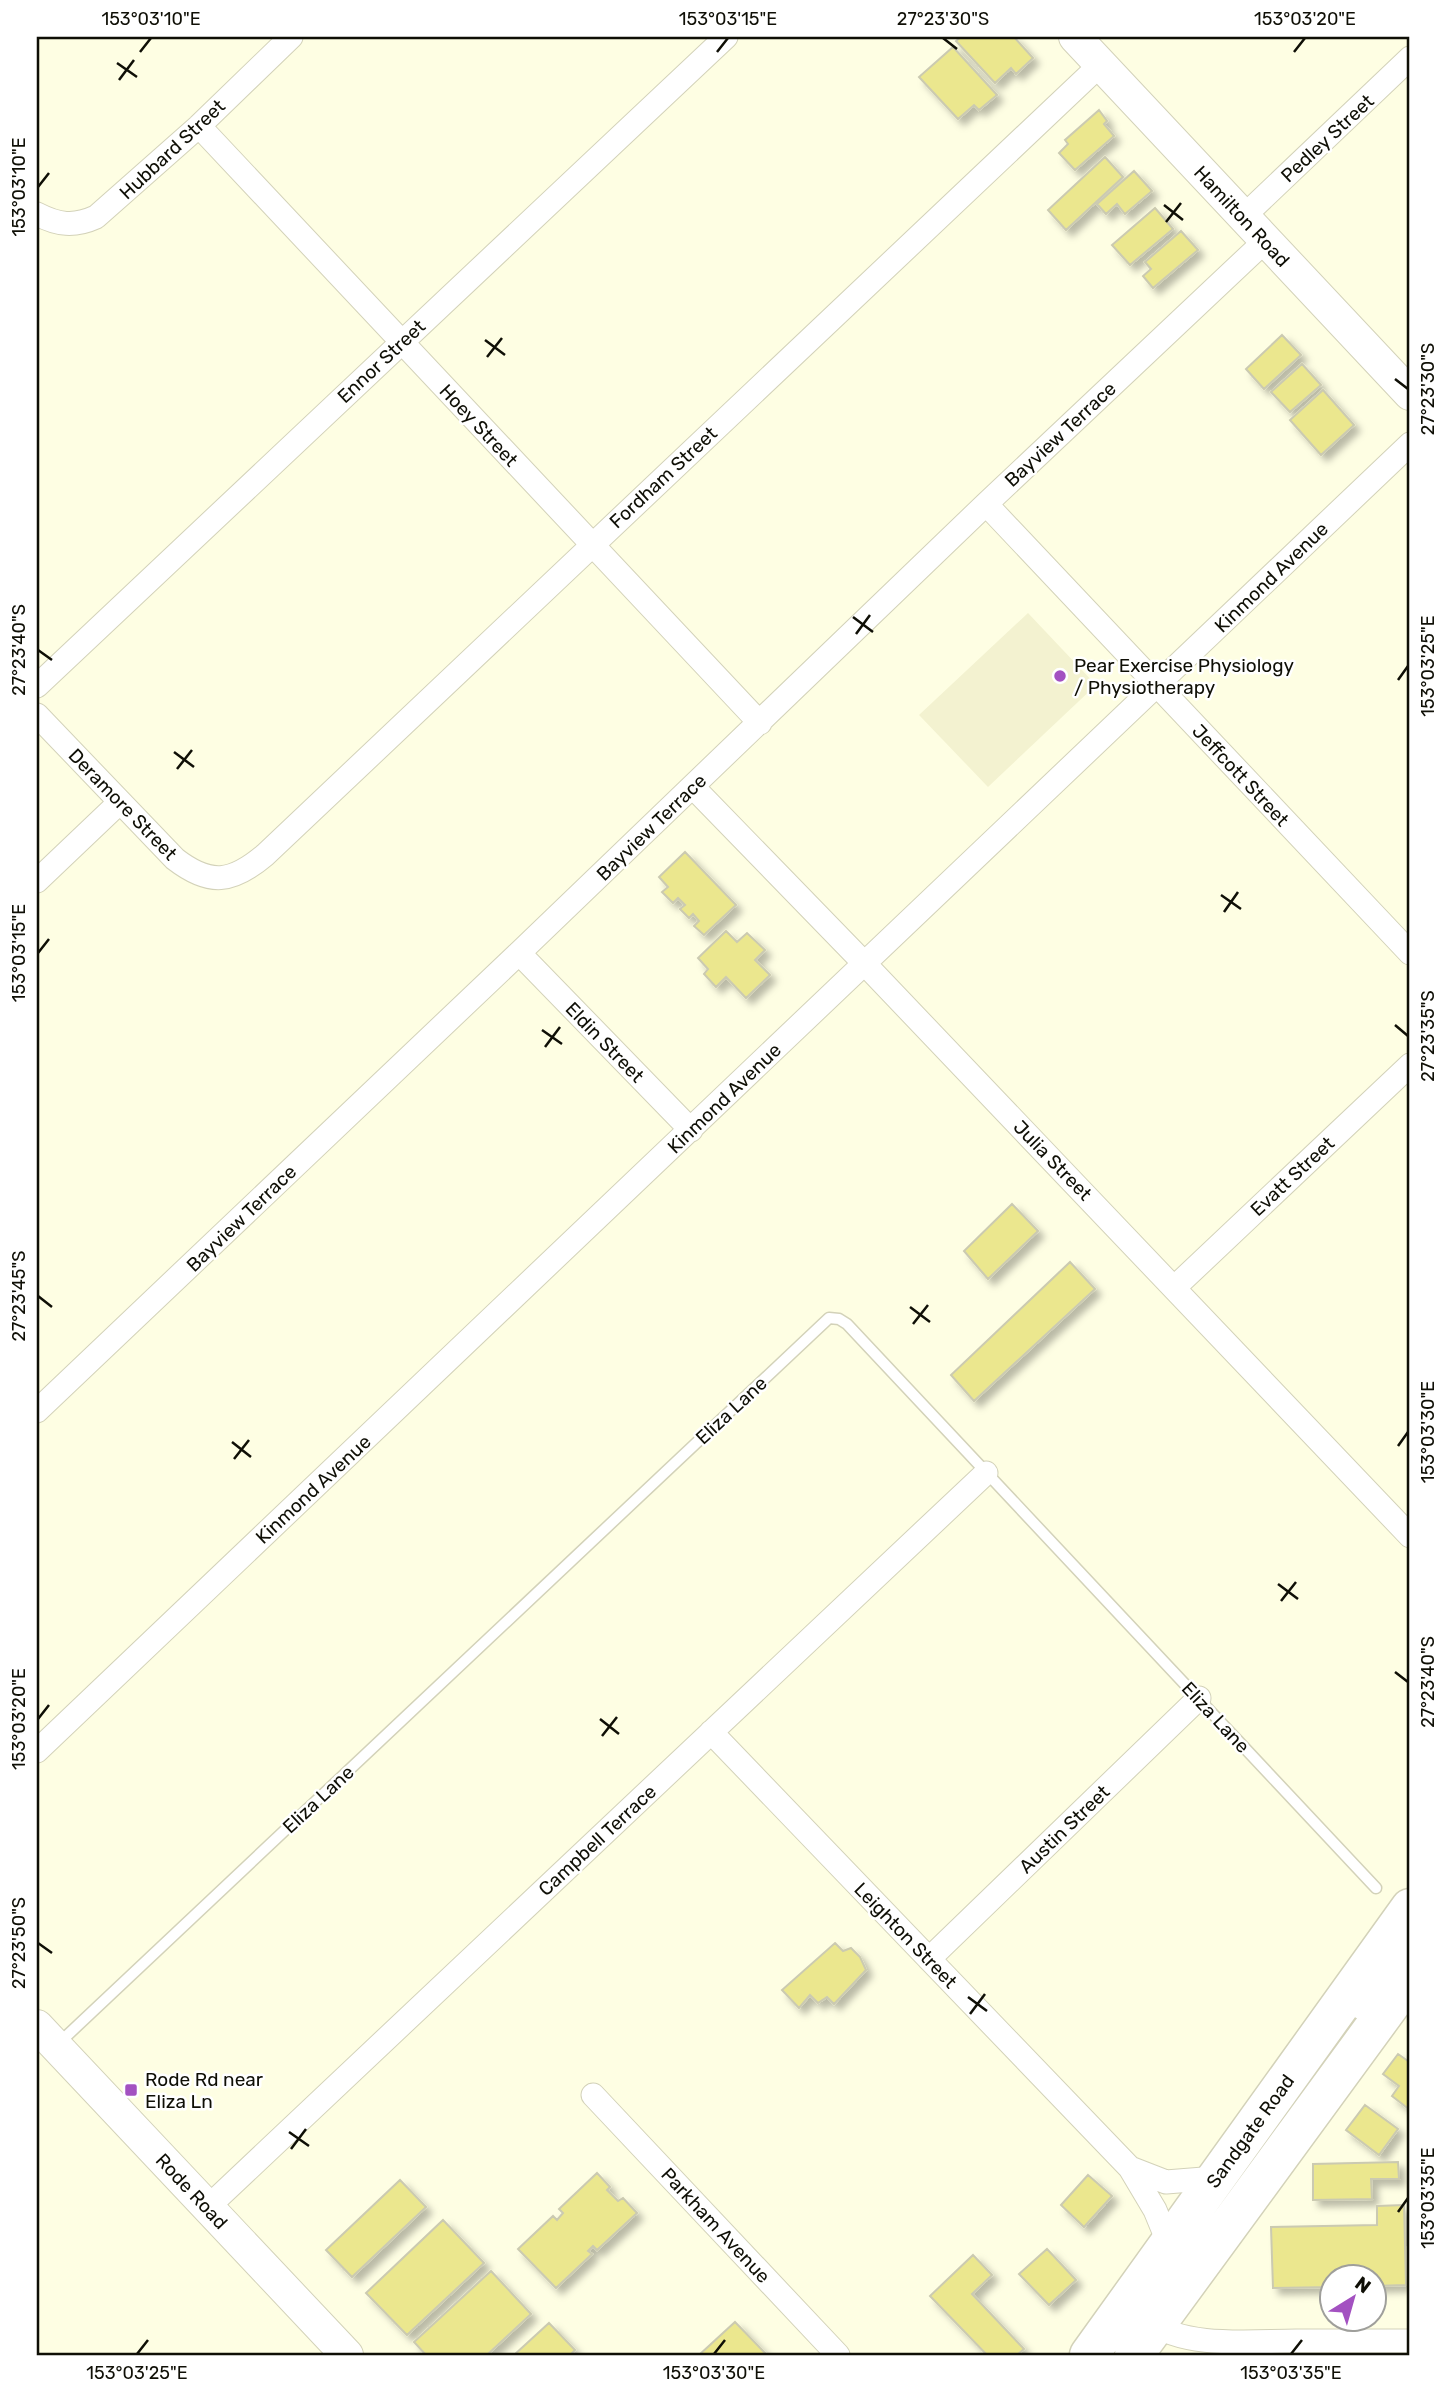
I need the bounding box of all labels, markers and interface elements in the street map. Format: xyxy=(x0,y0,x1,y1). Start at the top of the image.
text: 153°03'10"E xyxy=(101,8,201,30)
text: 153°03'15"E xyxy=(679,8,777,30)
text: 27°23'30"S xyxy=(897,8,989,30)
text: 153°03'20"E xyxy=(1254,8,1356,30)
street label: Pedley Street xyxy=(1276,89,1379,187)
street label: Hubbard Street xyxy=(115,94,230,204)
text: 153°03'10"E xyxy=(8,137,30,237)
street label: Hamilton Road xyxy=(1189,161,1294,272)
street label: Ennor Street xyxy=(333,314,430,408)
text: 27°23'30"S xyxy=(1417,343,1439,435)
street label: Bayview Terrace xyxy=(1000,377,1121,492)
street label: Hoey Street xyxy=(435,379,523,472)
street label: Fordham Street xyxy=(605,421,722,533)
street label: Kinmond Avenue xyxy=(1210,517,1333,637)
text: 27°23'40"S xyxy=(8,604,30,696)
text: 153°03'25"E xyxy=(1417,615,1439,717)
place label: Pear Exercise Physiology / Physiotherapy xyxy=(1074,654,1294,699)
marker: Pear Exercise Physiology / Physiotherapy xyxy=(1052,668,1068,684)
street label: Jeffcott Street xyxy=(1187,719,1294,832)
street label: Deramore Street xyxy=(64,744,182,865)
street label: Bayview Terrace xyxy=(592,769,711,886)
text: 153°03'15"E xyxy=(8,904,30,1002)
text: 27°23'35"S xyxy=(1417,990,1439,1082)
street label: Eldin Street xyxy=(561,997,649,1088)
street label: Kinmond Avenue xyxy=(663,1038,786,1158)
street label: Julia Street xyxy=(1009,1115,1097,1206)
street label: Evatt Street xyxy=(1246,1131,1339,1221)
street label: Bayview Terrace xyxy=(182,1160,301,1277)
text: 27°23'45"S xyxy=(8,1251,30,1341)
street label: Eliza Lane xyxy=(691,1372,772,1449)
text: 153°03'30"E xyxy=(1417,1381,1439,1483)
street label: Kinmond Avenue xyxy=(251,1430,376,1549)
text: 27°23'40"S xyxy=(1417,1636,1439,1728)
text: 153°03'20"E xyxy=(8,1668,30,1770)
street label: Eliza Lane xyxy=(1177,1677,1254,1758)
street label: Eliza Lane xyxy=(278,1761,359,1838)
street label: Campbell Terrace xyxy=(534,1780,661,1901)
street label: Austin Street xyxy=(1014,1780,1115,1878)
street label: Leighton Street xyxy=(849,1878,962,1993)
text: 27°23'50"S xyxy=(8,1897,30,1989)
place label: Rode Rd near Eliza Ln xyxy=(145,2068,264,2113)
street label: Sandgate Road xyxy=(1202,2070,1299,2193)
marker: Rode Rd near Eliza Ln xyxy=(123,2082,139,2098)
text: 153°03'35"E xyxy=(1417,2147,1439,2249)
street label: Rode Road xyxy=(151,2149,232,2234)
street label: Parkham Avenue xyxy=(656,2163,775,2288)
north arrow xyxy=(1318,2262,1388,2332)
text: N xyxy=(1351,2272,1375,2298)
text: 153°03'25"E xyxy=(86,2362,188,2384)
text: 153°03'30"E xyxy=(663,2362,765,2384)
text: 153°03'35"E xyxy=(1240,2362,1342,2384)

